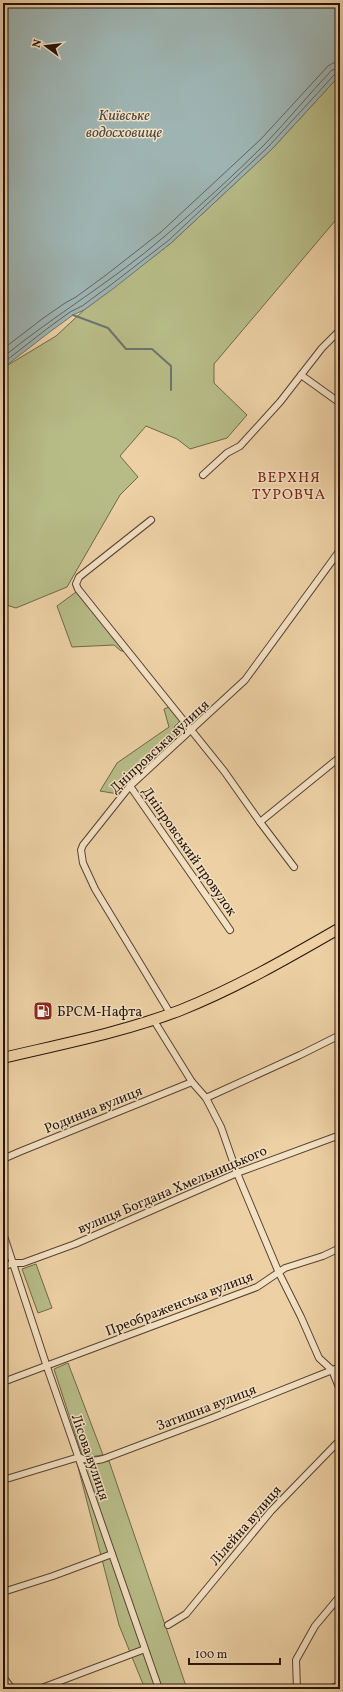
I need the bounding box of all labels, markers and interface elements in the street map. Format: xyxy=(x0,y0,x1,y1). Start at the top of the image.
north arrow xyxy=(26,26,66,66)
text: N xyxy=(30,38,46,50)
water label: Київське водосховище xyxy=(86,106,163,144)
district label: ВЕРХНЯ ТУРОВЧА xyxy=(252,468,326,506)
street label: Дніпровська вулиця xyxy=(106,696,214,798)
street label: Дніпровський провулок xyxy=(137,783,241,921)
fuel station icon: БРСМ-Нафта xyxy=(32,1000,54,1022)
place label: БРСМ-Нафта xyxy=(57,1003,142,1022)
street label: Родинна вулиця xyxy=(42,1082,146,1139)
street label: вулиця Богдана Хмельницького xyxy=(75,1142,270,1239)
street label: Преображенська вулиця xyxy=(103,1267,256,1341)
street label: Затишна вулиця xyxy=(154,1381,259,1436)
street label: Лісова вулиця xyxy=(66,1412,113,1503)
street label: Лілейна вулиця xyxy=(206,1482,286,1570)
scale bar xyxy=(189,1640,280,1666)
text: 100 m xyxy=(195,1647,228,1663)

